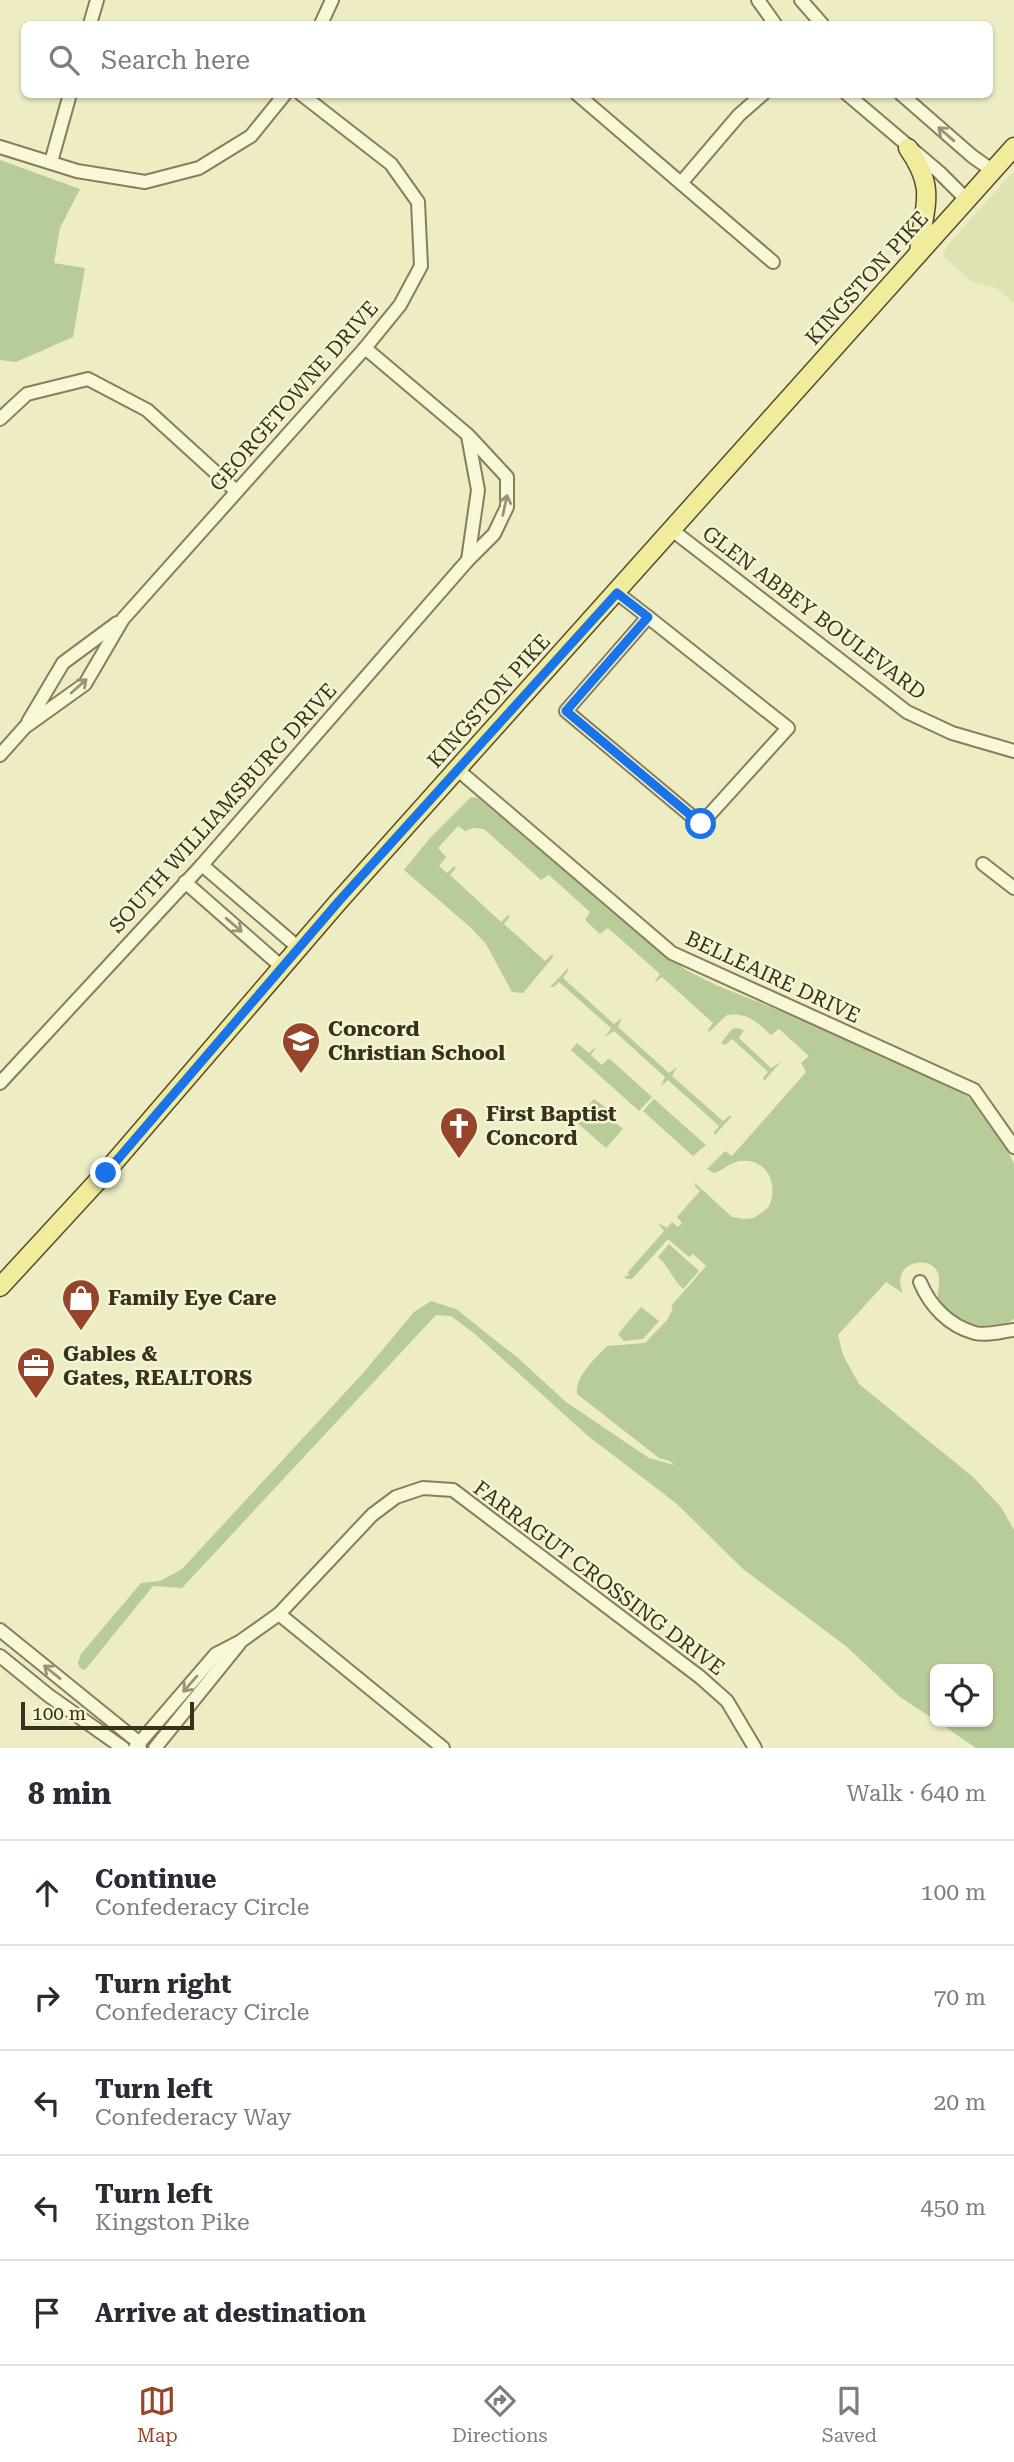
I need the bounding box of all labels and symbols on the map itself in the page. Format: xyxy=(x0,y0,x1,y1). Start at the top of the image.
one-way arrow xyxy=(937,126,955,142)
street label: KINGSTON PIKE xyxy=(801,206,933,350)
street label: GEORGETOWNE DRIVE xyxy=(205,296,383,496)
one-way arrow xyxy=(498,494,512,517)
street label: GLEN ABBEY BOULEVARD xyxy=(698,521,930,705)
street label: KINGSTON PIKE xyxy=(423,629,555,773)
one-way arrow xyxy=(70,678,88,694)
street label: SOUTH WILLIAMSBURG DRIVE xyxy=(104,678,342,938)
route start xyxy=(685,808,716,839)
one-way arrow xyxy=(225,917,243,933)
street label: BELLEAIRE DRIVE xyxy=(682,926,864,1028)
place label: Concord Christian School xyxy=(328,1017,505,1065)
school or university icon: Concord Christian School xyxy=(280,1020,322,1075)
place label: First Baptist Concord xyxy=(486,1102,617,1150)
church icon: First Baptist Concord xyxy=(438,1105,480,1160)
route end xyxy=(90,1157,121,1188)
shop icon: Family Eye Care xyxy=(60,1277,102,1332)
place label: Family Eye Care xyxy=(108,1286,276,1310)
place label: Gables & Gates, REALTORS xyxy=(63,1342,252,1390)
office icon: Gables & Gates, REALTORS xyxy=(15,1345,57,1400)
street label: FARRAGUT CROSSING DRIVE xyxy=(469,1476,729,1680)
one-way arrow xyxy=(43,1664,61,1680)
one-way arrow xyxy=(182,1675,198,1693)
scale bar xyxy=(21,1699,194,1731)

